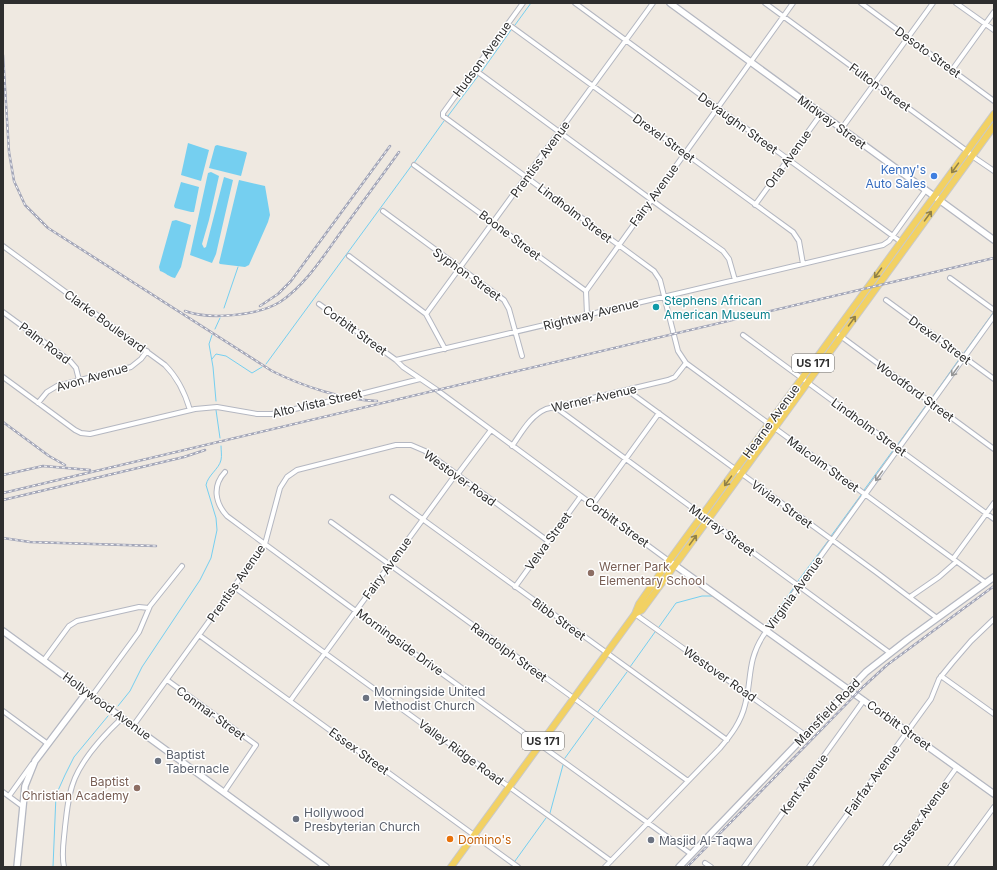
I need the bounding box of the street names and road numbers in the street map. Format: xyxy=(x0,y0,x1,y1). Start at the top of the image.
street label: Hudson Avenue xyxy=(450,18,514,100)
street label: Desoto Street xyxy=(892,23,964,81)
street label: Fulton Street xyxy=(846,60,914,114)
street label: Devaughn Street xyxy=(695,89,781,157)
street label: Midway Street xyxy=(795,92,869,152)
street label: Drexel Street xyxy=(630,110,698,166)
street label: Prentiss Avenue xyxy=(507,118,573,200)
street label: Orla Avenue xyxy=(762,127,814,191)
street label: Fairy Avenue xyxy=(626,161,682,229)
street label: Lindholm Street xyxy=(535,180,615,246)
street label: Boone Street xyxy=(476,207,544,263)
street label: Syphon Street xyxy=(430,244,504,304)
street label: Clarke Boulevard xyxy=(61,287,149,355)
street label: Rightway Avenue xyxy=(542,295,640,333)
street label: Corbitt Street xyxy=(320,302,390,358)
street label: Drexel Street xyxy=(906,312,974,368)
street label: Palm Road xyxy=(16,319,74,367)
road number: US 171 xyxy=(792,354,834,372)
street label: Woodford Street xyxy=(873,358,957,424)
street label: Avon Avenue xyxy=(54,360,130,394)
street label: Werner Avenue xyxy=(550,381,638,415)
street label: Hearne Avenue xyxy=(739,381,803,461)
street label: Alto Vista Street xyxy=(271,385,363,421)
street label: Lindholm Street xyxy=(829,395,909,459)
street label: Malcolm Street xyxy=(784,433,862,495)
street label: Westover Road xyxy=(421,447,499,509)
street label: Vivian Street xyxy=(749,477,816,531)
street label: Corbitt Street xyxy=(582,494,652,550)
street label: Murray Street xyxy=(686,501,758,559)
street label: Velva Street xyxy=(522,509,574,573)
street label: Fairy Avenue xyxy=(359,534,415,602)
street label: Prentiss Avenue xyxy=(204,541,268,625)
street label: Virginia Avenue xyxy=(762,553,826,633)
street label: Bibb Street xyxy=(529,595,589,644)
street label: Morningside Drive xyxy=(354,605,446,679)
street label: Randolph Street xyxy=(468,619,550,685)
street label: Westover Road xyxy=(681,643,759,705)
street label: Hollywood Avenue xyxy=(60,669,154,743)
street label: Mansfield Road xyxy=(791,675,863,749)
street label: Conmar Street xyxy=(173,683,249,743)
street label: Corbitt Street xyxy=(864,697,934,753)
street label: Valley Ridge Road xyxy=(415,716,507,788)
street label: Essex Street xyxy=(326,724,392,778)
road number: US 171 xyxy=(522,732,564,750)
street label: Fairfax Avenue xyxy=(841,742,903,818)
street label: Kent Avenue xyxy=(777,751,831,817)
street label: Sussex Avenue xyxy=(890,778,952,856)

